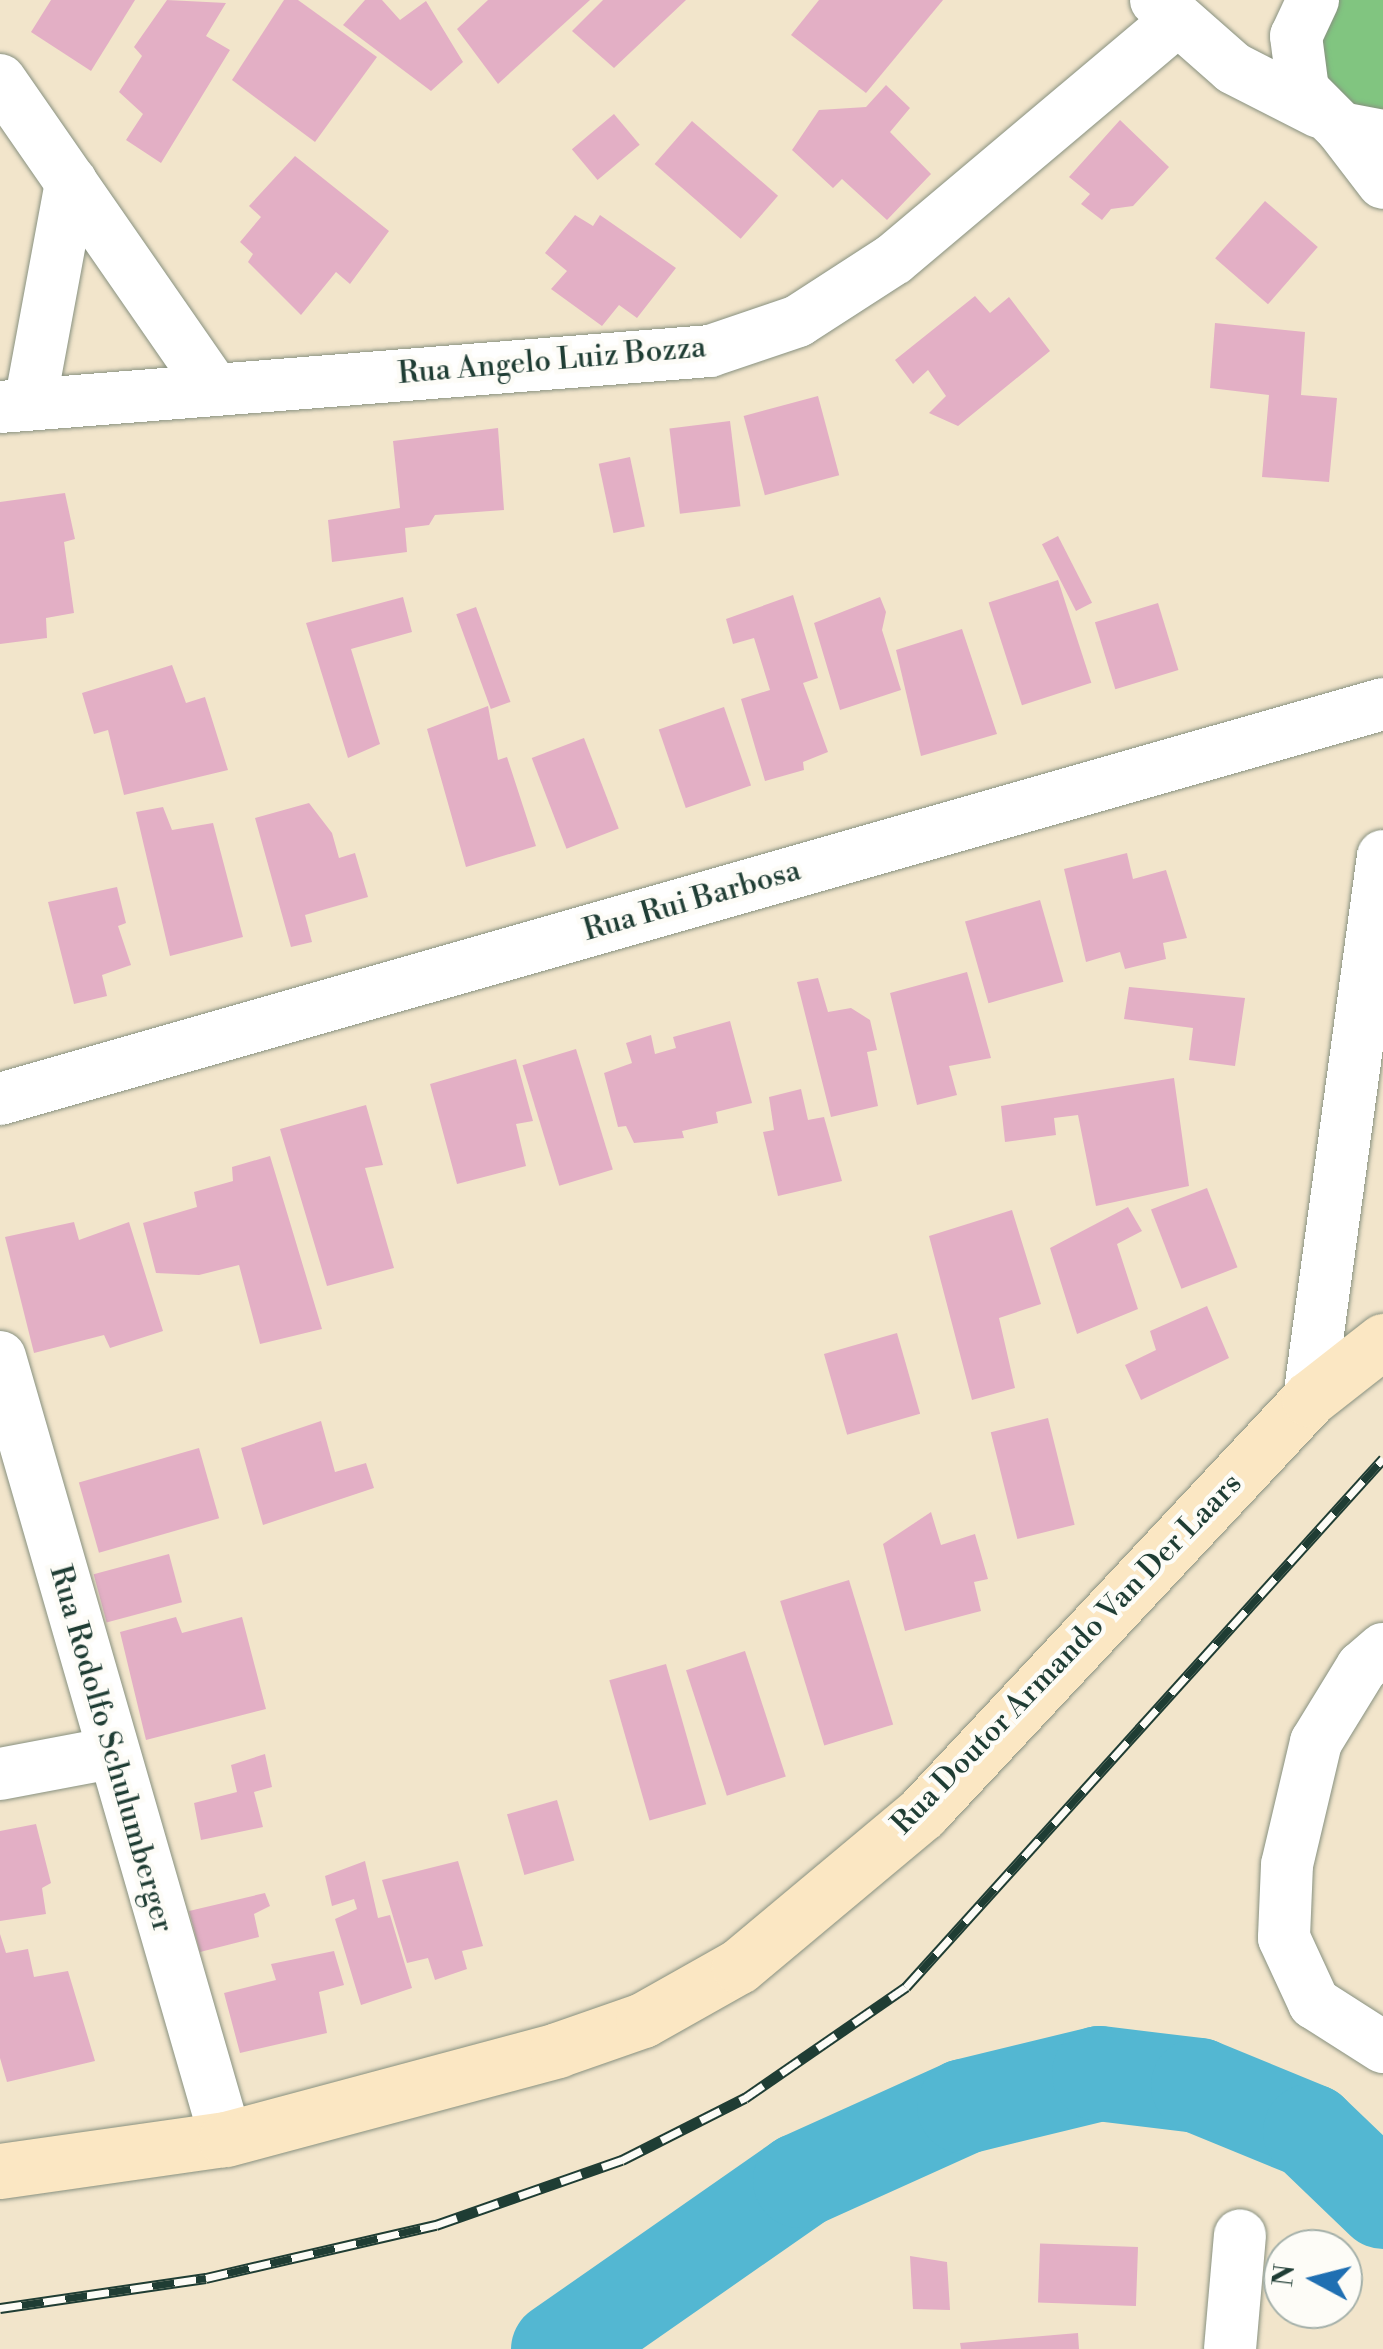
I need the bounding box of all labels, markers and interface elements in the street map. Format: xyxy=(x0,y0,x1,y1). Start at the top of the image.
street label: Rua Angelo Luiz Bozza xyxy=(396,330,708,392)
street label: Rua Rui Barbosa xyxy=(579,853,805,949)
street label: Rua Doutor Armando Van Der Laars xyxy=(884,1466,1250,1842)
street label: Rua Rodolfo Schulumberger xyxy=(41,1561,181,1937)
north arrow xyxy=(1263,2229,1363,2329)
text: N xyxy=(1266,2262,1303,2289)

